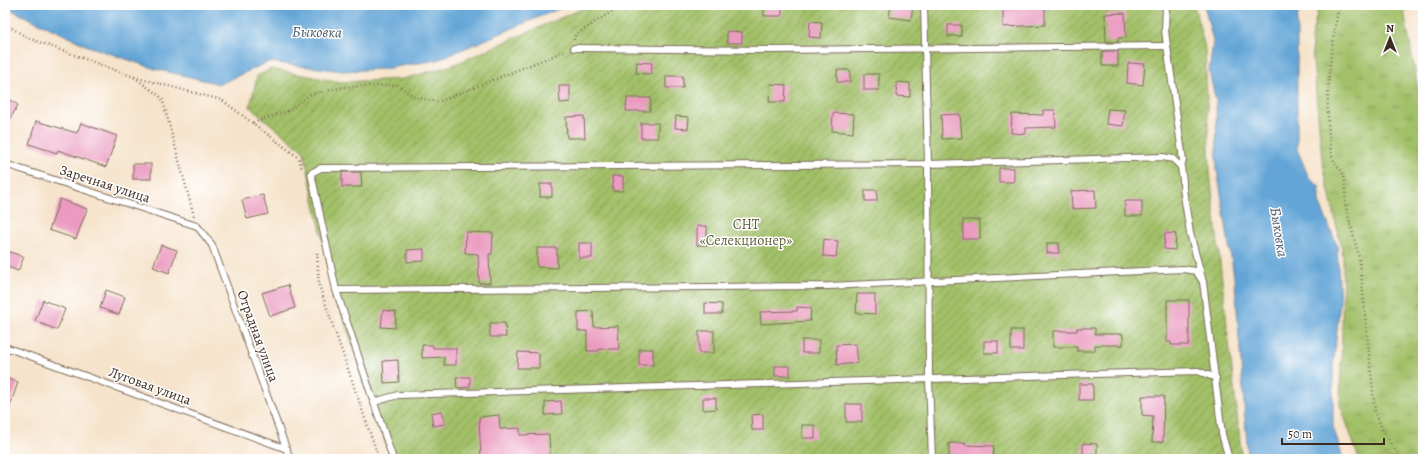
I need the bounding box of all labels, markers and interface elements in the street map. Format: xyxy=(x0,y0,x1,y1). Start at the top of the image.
north arrow xyxy=(1370,18,1410,58)
text: N xyxy=(1386,21,1394,36)
water label: Быковка xyxy=(292,22,342,42)
street label: Заречная улица xyxy=(57,160,153,208)
water label: Быковка xyxy=(1265,206,1293,258)
park label: СНТ «Селекционер» xyxy=(700,215,792,250)
street label: Отрадная улица xyxy=(233,287,284,385)
street label: Луговая улица xyxy=(106,362,194,410)
scale bar xyxy=(1282,420,1384,446)
text: 50 m xyxy=(1288,426,1312,442)

